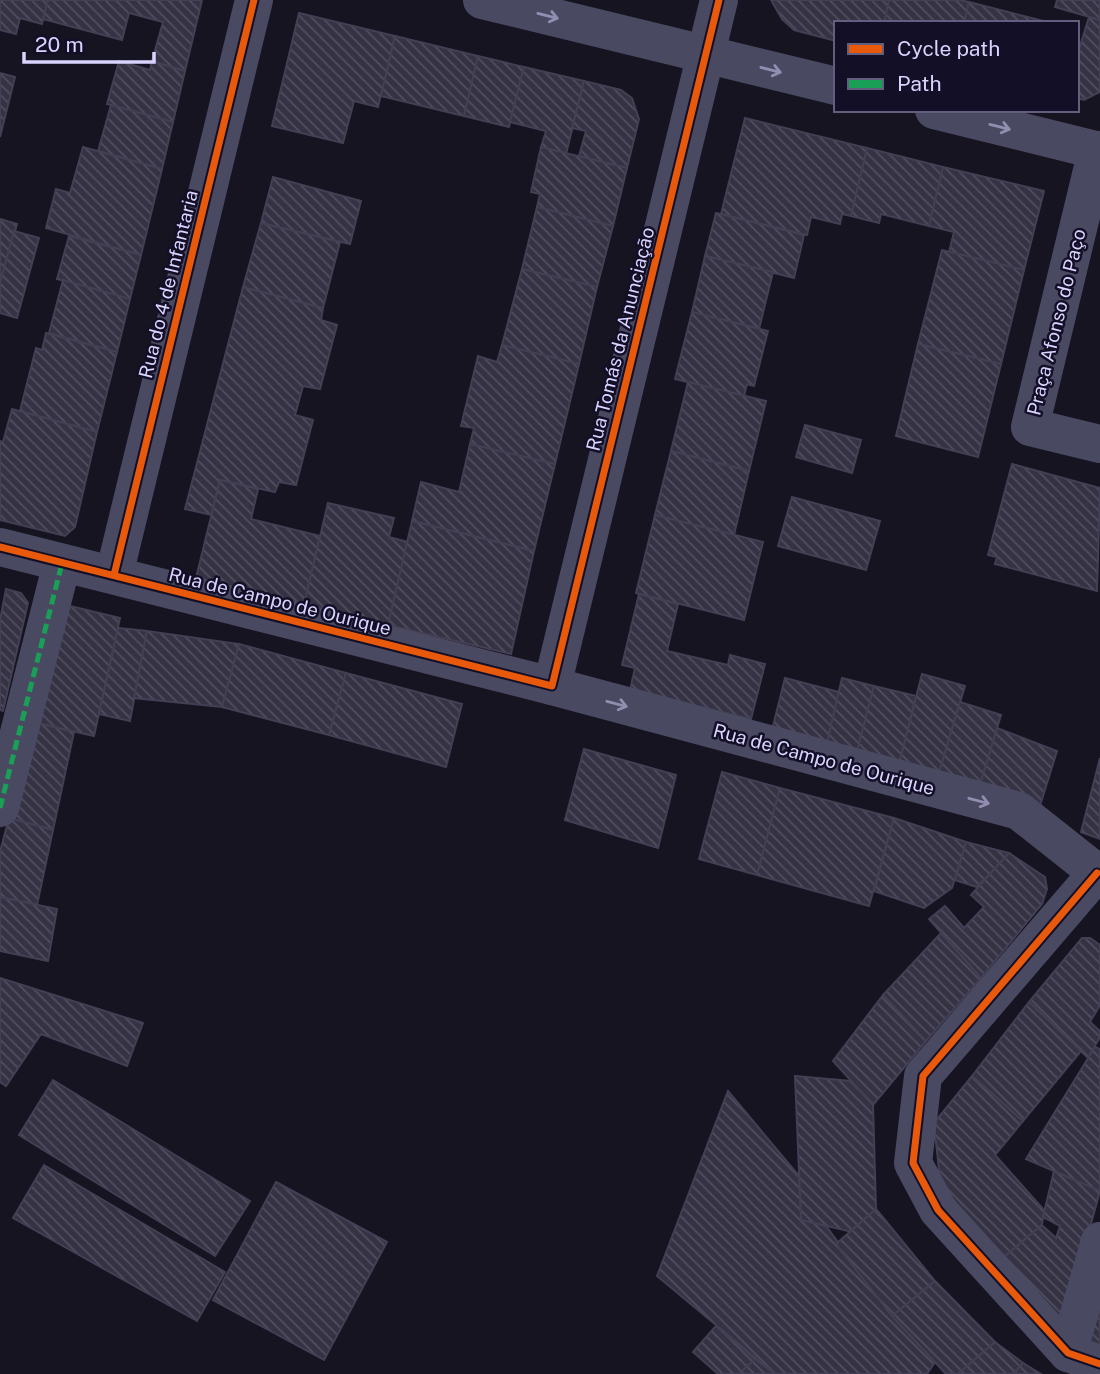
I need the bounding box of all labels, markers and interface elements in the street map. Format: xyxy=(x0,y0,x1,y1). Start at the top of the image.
one-way arrow xyxy=(536,10,559,23)
scale bar xyxy=(24,21,154,65)
legend xyxy=(834,21,1079,112)
text: 20 m xyxy=(35,32,84,57)
text: Cycle path xyxy=(897,36,1000,61)
one-way arrow xyxy=(759,64,782,77)
text: Path xyxy=(897,71,942,96)
one-way arrow xyxy=(988,120,1011,134)
street label: Rua do 4 de Infantaria xyxy=(134,188,202,380)
street label: Rua Tomás da Anunciação xyxy=(581,225,659,453)
street label: Praça Afonso do Paço xyxy=(1022,227,1090,417)
street label: Rua de Campo de Ourique xyxy=(167,563,393,639)
one-way arrow xyxy=(606,698,628,711)
street label: Rua de Campo de Ourique xyxy=(711,719,937,799)
one-way arrow xyxy=(967,795,990,808)

